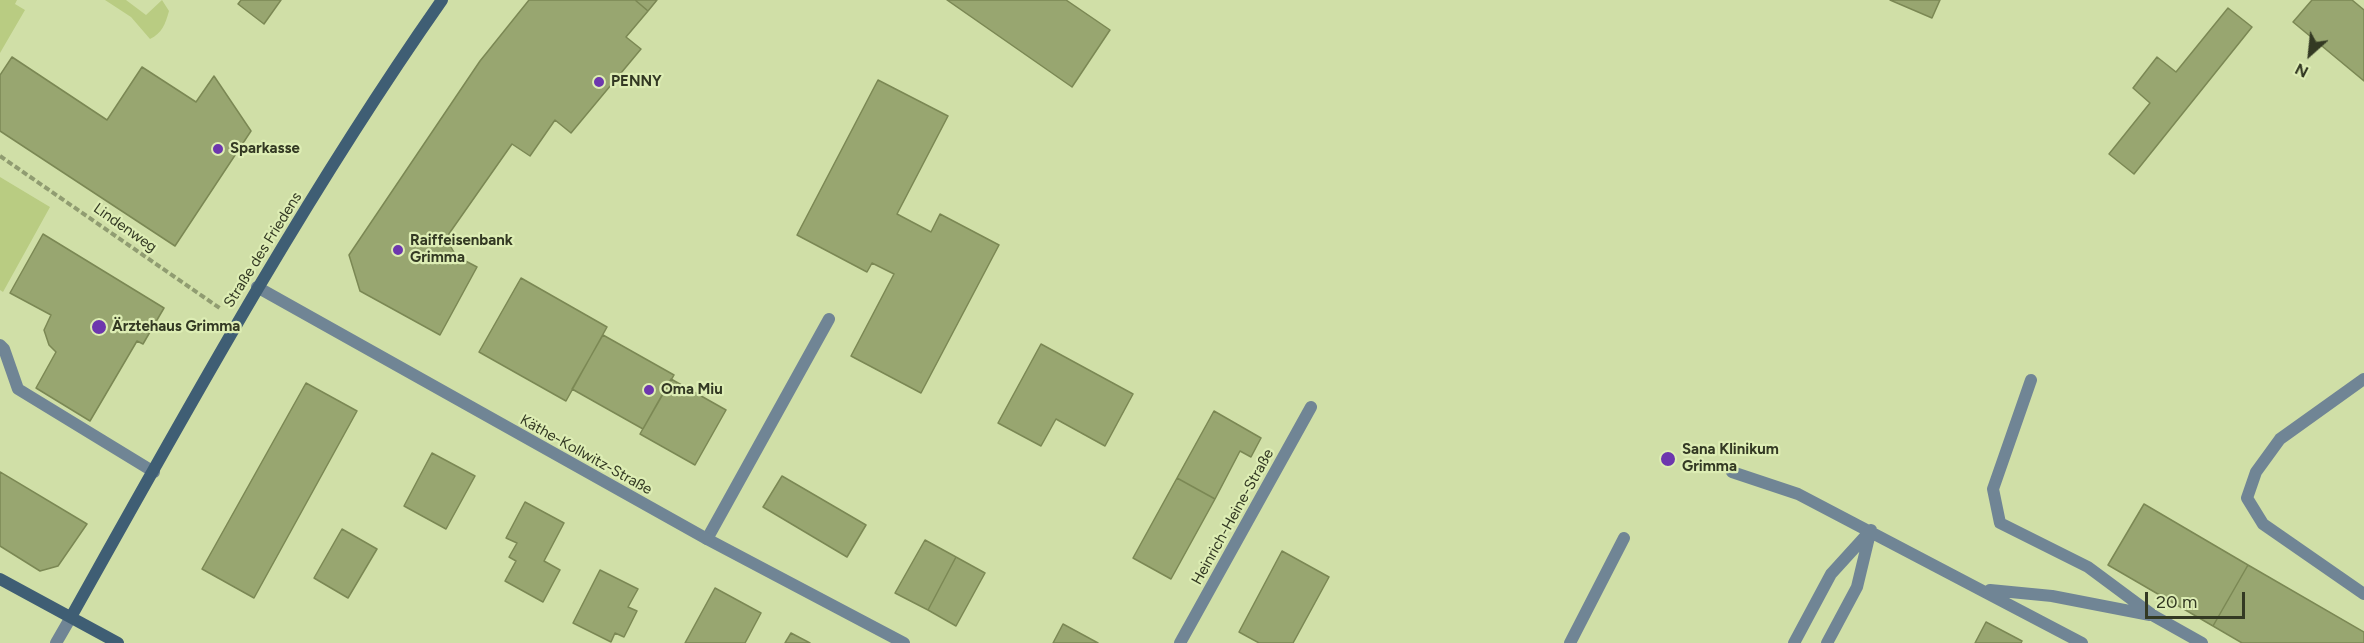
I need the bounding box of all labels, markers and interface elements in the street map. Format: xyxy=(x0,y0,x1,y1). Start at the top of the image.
north arrow xyxy=(2280,24,2340,84)
text: N xyxy=(2292,59,2311,82)
place label: PENNY xyxy=(611,73,662,91)
marker: PENNY xyxy=(592,75,606,89)
place label: Sparkasse xyxy=(230,140,300,158)
marker: Sparkasse xyxy=(211,142,225,156)
street label: Straße des Friedens xyxy=(220,189,306,311)
street label: Lindenweg xyxy=(90,200,160,256)
place label: Raiffeisenbank Grimma xyxy=(410,232,513,267)
marker: Raiffeisenbank Grimma xyxy=(391,243,405,257)
marker: Ärztehaus Grimma xyxy=(90,318,108,336)
place label: Ärztehaus Grimma xyxy=(112,318,240,336)
place label: Oma Miu xyxy=(661,381,723,399)
marker: Oma Miu xyxy=(642,383,656,397)
street label: Käthe-Kollwitz-Straße xyxy=(517,411,655,499)
place label: Sana Klinikum Grimma xyxy=(1682,441,1779,476)
street label: Heinrich-Heine-Straße xyxy=(1188,446,1278,588)
marker: Sana Klinikum Grimma xyxy=(1659,450,1677,468)
scale bar xyxy=(2148,580,2248,618)
text: 20 m xyxy=(2156,591,2197,613)

